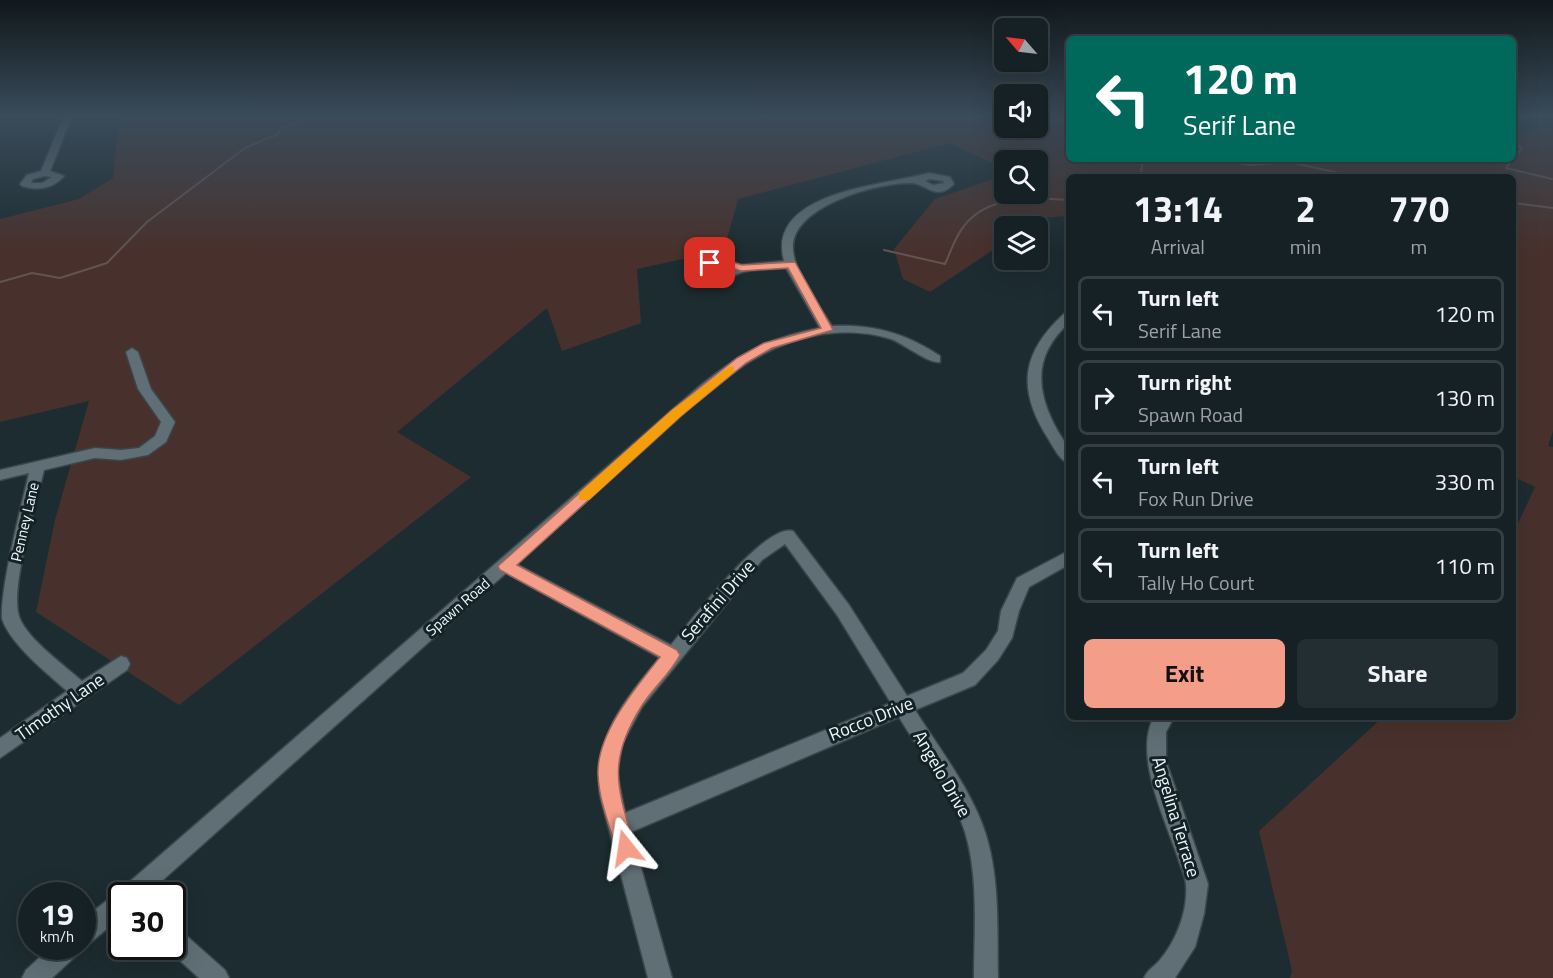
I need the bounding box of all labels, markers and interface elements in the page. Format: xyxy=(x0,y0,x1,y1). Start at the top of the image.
north arrow xyxy=(994,18,1048,72)
map controls xyxy=(994,18,1048,270)
text: 120 m xyxy=(1183,46,1298,110)
icon: left xyxy=(1084,60,1162,138)
button: sound xyxy=(994,84,1048,138)
text: Serif Lane xyxy=(1183,104,1296,145)
button: search xyxy=(994,150,1048,204)
text: 13:14 xyxy=(1133,181,1223,236)
text: 2 xyxy=(1296,181,1316,236)
text: 770 xyxy=(1389,181,1449,236)
button: layers xyxy=(994,216,1048,270)
text: Arrival xyxy=(1151,231,1205,262)
text: min xyxy=(1290,231,1322,262)
text: m xyxy=(1410,231,1427,262)
pin xyxy=(684,237,735,288)
icon: arrive xyxy=(693,246,726,279)
text: Turn left xyxy=(1138,281,1219,315)
icon: left xyxy=(1087,297,1120,330)
text: 120 m xyxy=(1435,297,1495,331)
text: Serif Lane xyxy=(1138,315,1222,346)
text: Turn right xyxy=(1138,365,1232,399)
icon: right xyxy=(1087,381,1120,414)
text: 130 m xyxy=(1435,381,1495,415)
text: Spawn Road xyxy=(1138,399,1243,430)
text: Turn left xyxy=(1138,449,1219,483)
icon: left xyxy=(1087,465,1120,498)
text: 330 m xyxy=(1435,465,1495,499)
street label: Penney Lane xyxy=(4,480,45,564)
text: Fox Run Drive xyxy=(1138,483,1254,514)
text: Turn left xyxy=(1138,533,1219,567)
icon: left xyxy=(1087,549,1120,582)
text: 110 m xyxy=(1435,549,1495,583)
street label: Serafini Drive xyxy=(674,554,761,648)
text: Tally Ho Court xyxy=(1138,567,1254,598)
street label: Spawn Road xyxy=(420,572,495,641)
button: Exit xyxy=(1084,639,1285,708)
button: Share xyxy=(1297,639,1498,708)
street label: Timothy Lane xyxy=(10,666,110,747)
street label: Rocco Drive xyxy=(825,689,917,748)
street label: Angelo Drive xyxy=(907,726,978,822)
street label: Angelina Terrace xyxy=(1145,753,1208,880)
position arrow xyxy=(594,816,658,880)
speed limit sign: 30 xyxy=(108,882,186,960)
text: 19 xyxy=(40,891,74,937)
text: km/h xyxy=(40,925,74,948)

